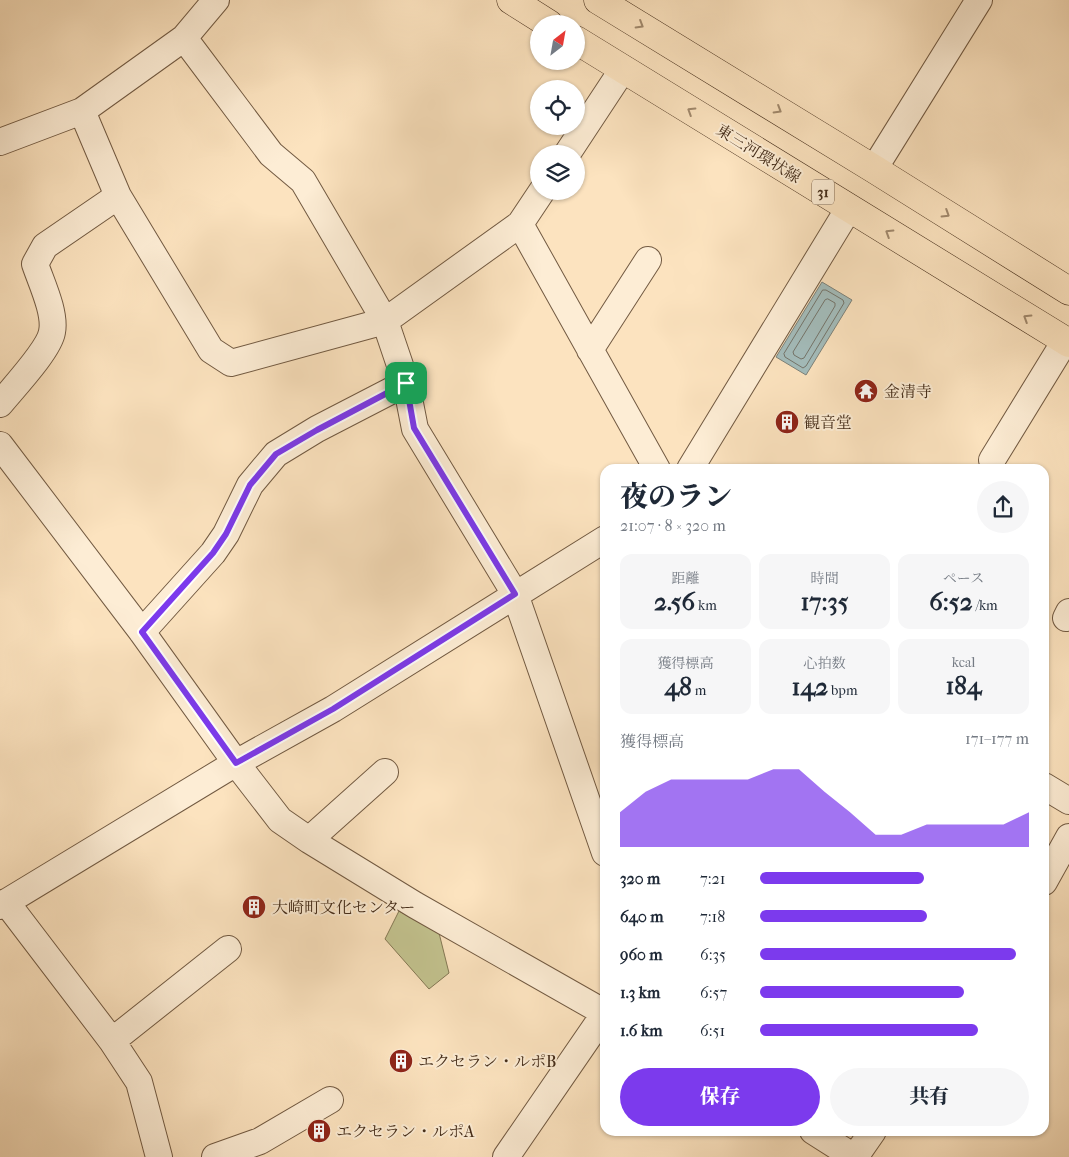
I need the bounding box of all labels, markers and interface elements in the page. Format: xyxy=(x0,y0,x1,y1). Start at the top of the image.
north arrow xyxy=(530,15,585,70)
map controls xyxy=(530,15,585,200)
one-way arrow xyxy=(634,19,643,29)
button: locate xyxy=(530,80,585,135)
one-way arrow xyxy=(773,104,782,114)
one-way arrow xyxy=(687,107,696,117)
street label: 東三河環状線 xyxy=(713,120,804,187)
button: layers xyxy=(530,145,585,200)
road number: 31 xyxy=(812,180,834,204)
one-way arrow xyxy=(941,208,950,218)
one-way arrow xyxy=(885,229,894,239)
one-way arrow xyxy=(1024,314,1033,324)
pin xyxy=(385,362,427,404)
icon: arrive xyxy=(392,369,420,397)
temple icon: 金清寺 xyxy=(853,378,879,404)
place label: 金清寺 xyxy=(884,382,932,401)
building icon: 観音堂 xyxy=(774,409,800,435)
place label: 観音堂 xyxy=(804,413,852,432)
text: 夜のラン xyxy=(620,480,732,513)
button: share xyxy=(977,481,1029,533)
text: 21:07 · 8 × 320 m xyxy=(620,516,726,535)
text: 距離 xyxy=(672,570,700,587)
text: 時間 xyxy=(811,570,839,587)
text: ペース xyxy=(943,570,984,587)
text: 2.56 xyxy=(654,587,695,616)
text: 17:35 xyxy=(800,587,849,616)
text: 6:52 xyxy=(929,587,972,616)
text: km xyxy=(695,597,717,614)
text: /km xyxy=(972,597,998,614)
text: kcal xyxy=(952,654,975,671)
text: 獲得標高 xyxy=(658,655,714,672)
text: 心拍数 xyxy=(804,655,846,672)
text: 184 xyxy=(945,671,982,700)
text: 48 xyxy=(665,672,692,701)
text: 142 xyxy=(791,672,828,701)
text: m xyxy=(692,682,706,699)
text: bpm xyxy=(828,682,858,699)
text: 171–177 m xyxy=(965,729,1029,748)
text: 獲得標高 xyxy=(620,732,684,751)
text: 320 m xyxy=(620,869,660,888)
text: 7:21 xyxy=(700,869,726,888)
building icon: 大崎町文化センター xyxy=(241,894,267,920)
place label: 大崎町文化センター xyxy=(272,898,415,917)
text: 640 m xyxy=(620,907,664,926)
text: 7:18 xyxy=(700,907,725,926)
text: 960 m xyxy=(620,945,663,964)
text: 6:35 xyxy=(700,945,726,964)
text: 1.3 km xyxy=(620,983,660,1002)
text: 6:57 xyxy=(700,983,727,1002)
text: 1.6 km xyxy=(620,1021,662,1040)
text: 6:51 xyxy=(700,1021,725,1040)
building icon: エクセラン・ルポB xyxy=(388,1048,414,1074)
place label: エクセラン・ルポB xyxy=(418,1052,556,1071)
button: 保存 xyxy=(620,1068,820,1126)
button: 共有 xyxy=(830,1068,1029,1126)
building icon: エクセラン・ルポA xyxy=(306,1118,332,1144)
place label: エクセラン・ルポA xyxy=(336,1122,475,1141)

